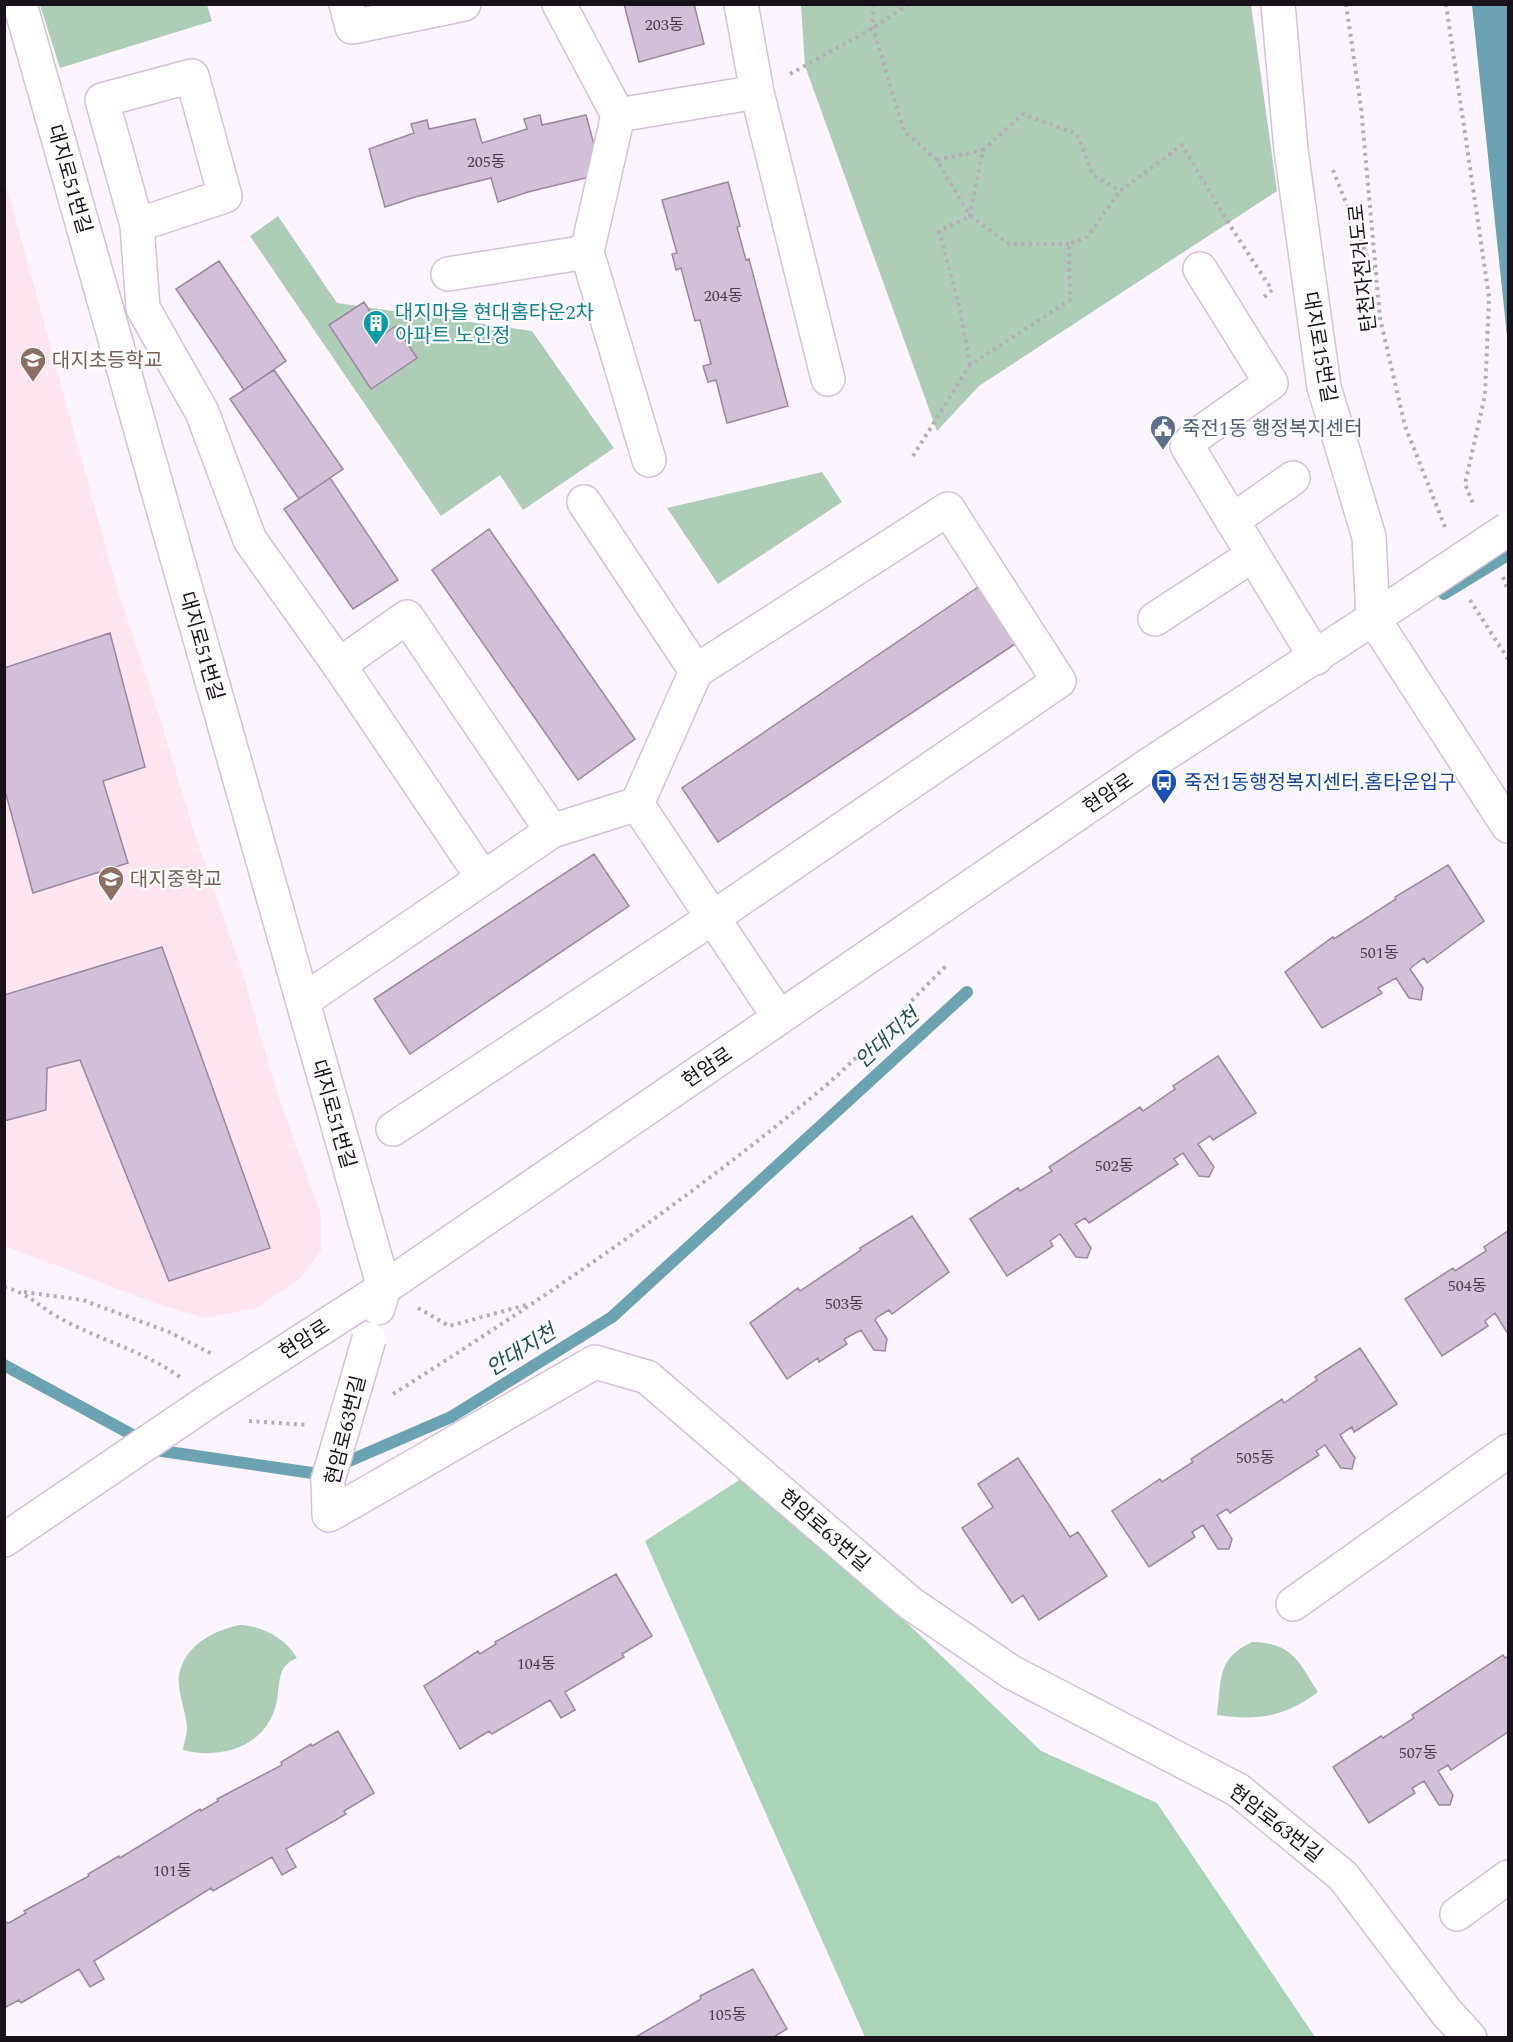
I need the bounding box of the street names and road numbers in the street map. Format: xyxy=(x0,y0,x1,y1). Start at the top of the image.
street label: 대지로51번길 xyxy=(39,121,99,237)
street label: 탄천자전거도로 xyxy=(1341,202,1385,334)
street label: 대지로15번길 xyxy=(1295,289,1344,405)
street label: 대지로51번길 xyxy=(171,588,231,704)
street label: 현암로 xyxy=(1077,766,1140,822)
street label: 현암로 xyxy=(676,1040,739,1096)
street label: 대지로51번길 xyxy=(303,1056,363,1172)
street label: 현암로 xyxy=(273,1312,336,1367)
street label: 현암로63번길 xyxy=(318,1372,374,1488)
street label: 현암로63번길 xyxy=(772,1483,876,1579)
street label: 현암로63번길 xyxy=(1222,1777,1329,1870)

